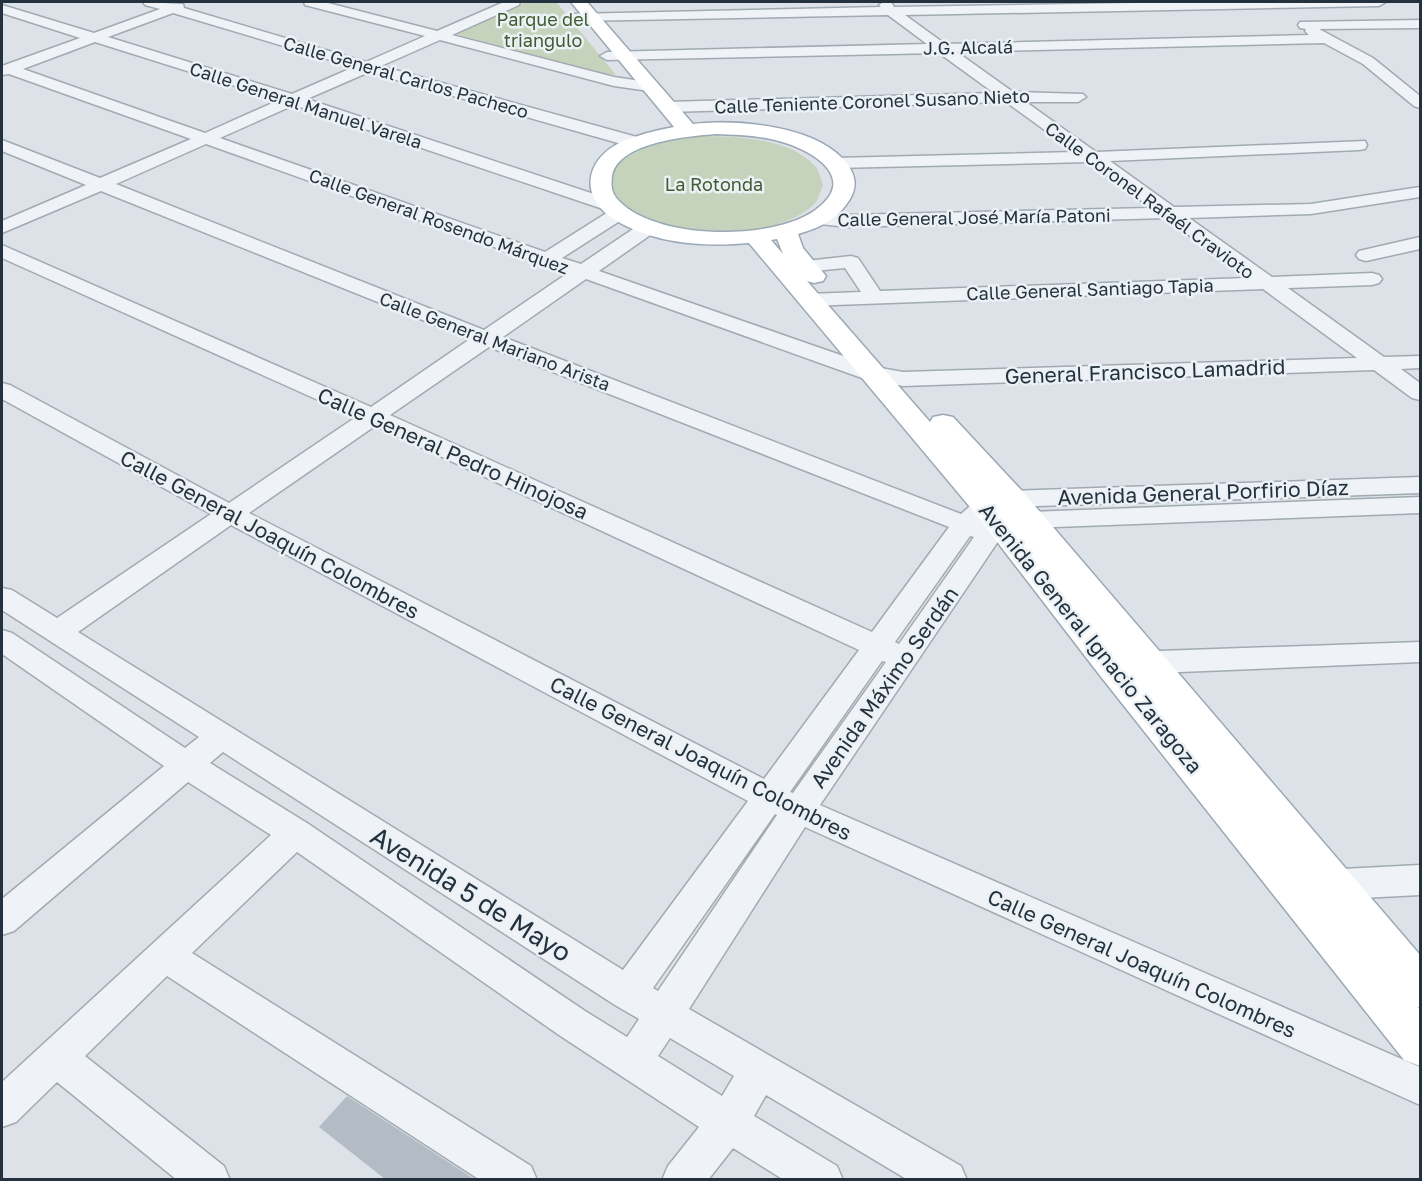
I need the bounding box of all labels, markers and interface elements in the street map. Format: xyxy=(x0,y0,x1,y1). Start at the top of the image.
park label: Parque del triangulo xyxy=(497,8,590,51)
street label: Calle General Carlos Pacheco xyxy=(281,31,531,123)
street label: J.G. Alcalá xyxy=(923,35,1013,59)
street label: Calle General Manuel Varela xyxy=(187,57,425,153)
street label: Calle Teniente Coronel Susano Nieto xyxy=(714,84,1030,118)
street label: Calle Coronel Rafaél Cravioto xyxy=(1041,117,1259,283)
street label: Calle General Rosendo Márquez xyxy=(306,164,572,278)
park label: La Rotonda xyxy=(665,173,763,195)
street label: Calle General José María Patoni xyxy=(837,204,1111,230)
street label: Calle General Santiago Tapia xyxy=(966,274,1214,304)
street label: Calle General Mariano Arista xyxy=(376,287,614,395)
street label: General Francisco Lamadrid xyxy=(1004,353,1286,389)
street label: Calle General Pedro Hinojosa xyxy=(314,381,592,525)
street label: Calle General Joaquín Colombres xyxy=(116,444,424,624)
street label: Avenida General Porfirio Díaz xyxy=(1057,474,1349,510)
street label: Avenida General Ignacio Zaragoza xyxy=(974,498,1208,778)
street label: Avenida Máximo Serdán xyxy=(805,581,963,793)
street label: Calle General Joaquín Colombres xyxy=(546,670,856,846)
street label: Avenida 5 de Mayo xyxy=(365,820,577,968)
street label: Calle General Joaquín Colombres xyxy=(984,883,1300,1043)

